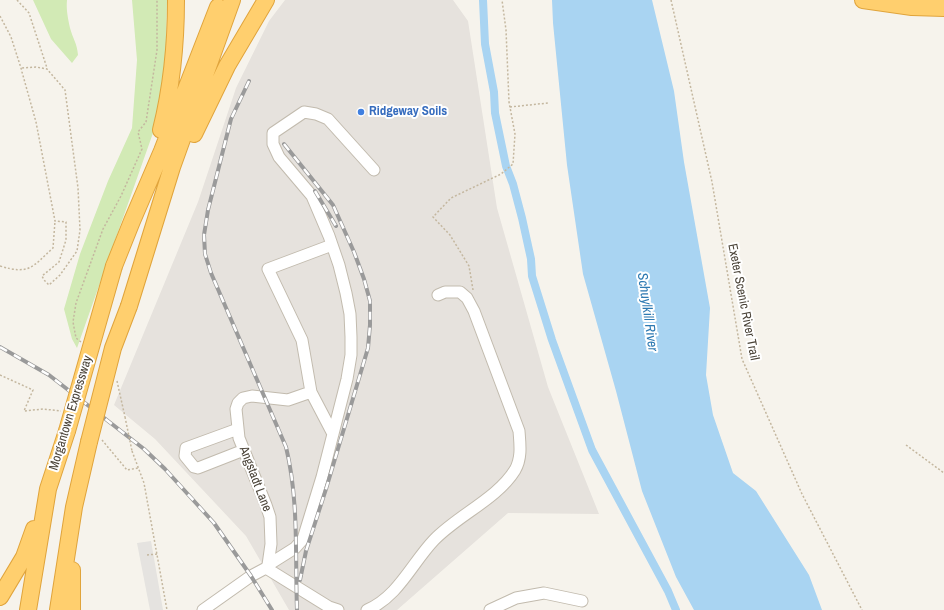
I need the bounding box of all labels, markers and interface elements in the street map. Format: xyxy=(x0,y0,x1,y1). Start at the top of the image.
place label: Ridgeway Soils xyxy=(369,104,447,120)
marker: Ridgeway Soils xyxy=(356,107,366,117)
street label: Exeter Scenic River Trail xyxy=(724,242,762,362)
water label: Schuylkill River xyxy=(633,272,661,352)
street label: Morgantown Expressway xyxy=(46,354,96,472)
street label: Angstadt Lane xyxy=(235,444,275,514)

